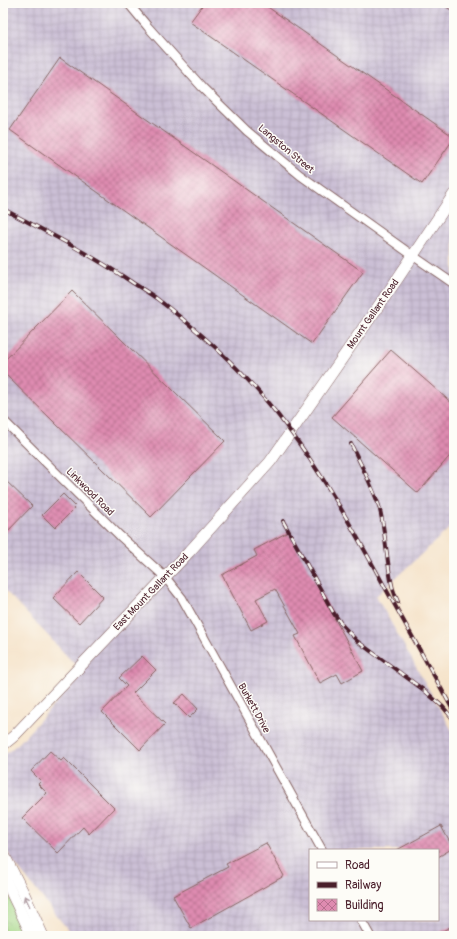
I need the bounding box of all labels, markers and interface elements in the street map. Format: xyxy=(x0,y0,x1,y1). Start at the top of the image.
street label: Langston Street xyxy=(256,122,317,177)
street label: Mount Gallant Road xyxy=(345,277,402,351)
street label: Linkwood Road xyxy=(64,466,116,518)
street label: East Mount Gallant Road xyxy=(111,551,191,633)
street label: Burkett Drive xyxy=(235,681,273,735)
legend xyxy=(309,849,439,921)
text: Road xyxy=(345,858,370,873)
text: Railway xyxy=(345,878,381,893)
one-way arrow xyxy=(23,895,30,907)
text: Building xyxy=(345,898,384,913)

